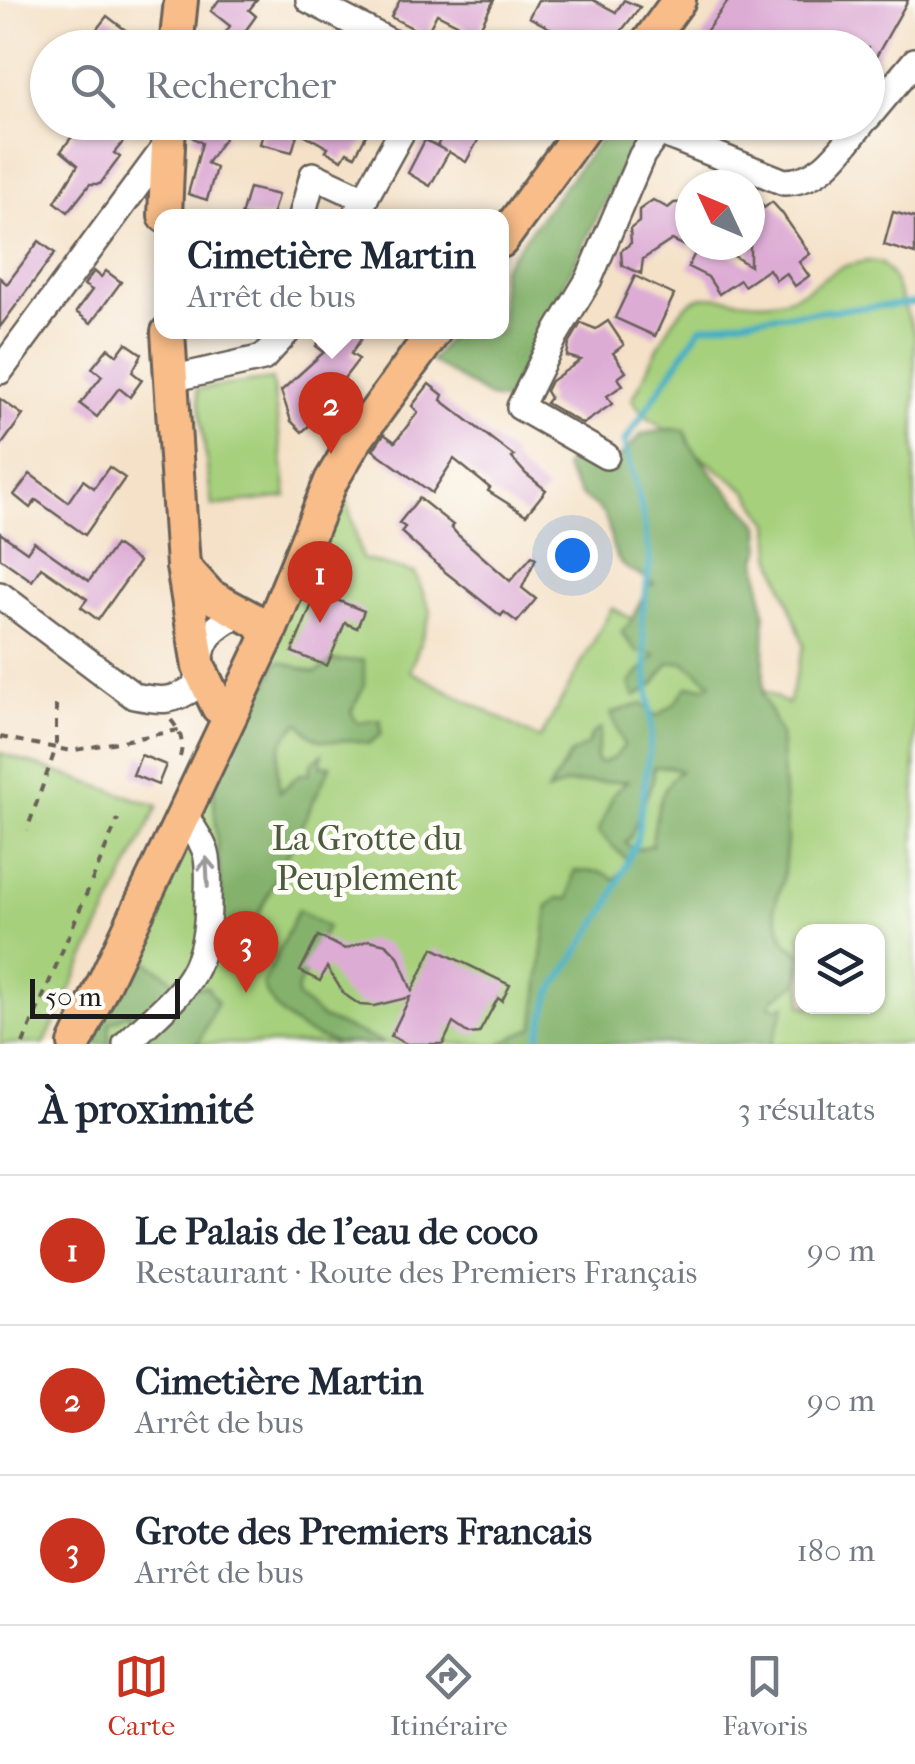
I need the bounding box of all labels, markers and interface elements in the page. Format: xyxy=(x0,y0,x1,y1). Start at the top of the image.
search box xyxy=(30,30,885,140)
icon: search xyxy=(65,58,120,113)
text: Rechercher xyxy=(145,63,336,108)
north arrow xyxy=(675,170,765,260)
popup xyxy=(154,209,509,339)
text: Cimetière Martin xyxy=(187,233,476,278)
text: Arrêt de bus xyxy=(187,278,356,315)
pin: 2 xyxy=(298,372,364,454)
your location xyxy=(547,530,598,581)
pin: 1 xyxy=(288,540,352,623)
park label: La Grotte du Peuplement xyxy=(272,818,462,899)
one-way arrow xyxy=(197,856,216,888)
pin: 3 xyxy=(214,910,278,993)
map controls xyxy=(795,924,885,1014)
button: layers xyxy=(795,924,885,1014)
scale bar xyxy=(30,974,180,1018)
text: 50 m xyxy=(45,980,102,1013)
text: À proximité xyxy=(40,1085,254,1134)
text: 3 résultats xyxy=(738,1091,875,1128)
text: Le Palais de l’eau de coco xyxy=(135,1209,538,1254)
text: 1 xyxy=(67,1232,78,1269)
text: 90 m xyxy=(807,1232,875,1269)
text: Restaurant · Route des Premiers Français xyxy=(135,1254,697,1291)
text: Cimetière Martin xyxy=(135,1359,424,1404)
text: 2 xyxy=(64,1382,81,1419)
text: 90 m xyxy=(807,1382,875,1419)
text: Arrêt de bus xyxy=(135,1404,303,1441)
text: Grote des Premiers Francais xyxy=(135,1509,592,1554)
text: 3 xyxy=(66,1532,79,1569)
text: 180 m xyxy=(796,1532,875,1569)
text: Arrêt de bus xyxy=(135,1554,303,1591)
tab: Carte xyxy=(107,1649,175,1742)
tab: Itinéraire xyxy=(390,1649,507,1742)
tab: Favoris xyxy=(722,1649,808,1742)

